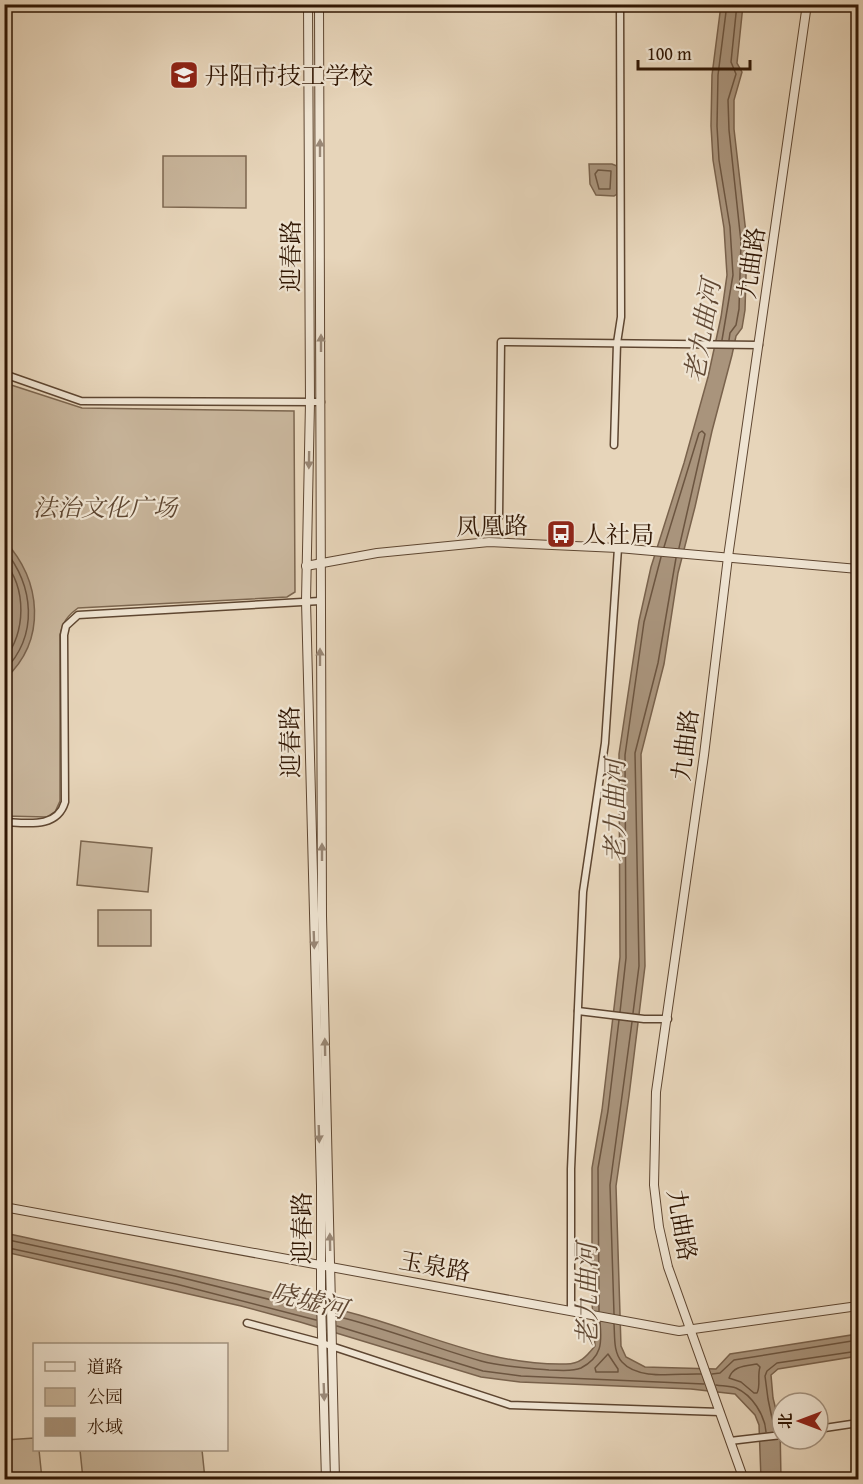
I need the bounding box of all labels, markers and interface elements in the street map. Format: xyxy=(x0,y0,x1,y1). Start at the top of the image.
scale bar xyxy=(638,33,750,71)
text: 100 m xyxy=(647,40,692,67)
place label: 丹阳市技工学校 xyxy=(205,58,373,93)
school or university icon: 丹阳市技工学校 xyxy=(168,59,200,91)
one-way arrow xyxy=(315,139,325,158)
street label: 迎春路 xyxy=(273,220,308,292)
street label: 九曲路 xyxy=(729,225,773,301)
water label: 老九曲河 xyxy=(674,272,731,386)
one-way arrow xyxy=(316,334,326,353)
one-way arrow xyxy=(304,451,313,470)
park label: 法治文化广场 xyxy=(33,490,179,525)
street label: 凤凰路 xyxy=(456,508,528,544)
place label: 人社局 xyxy=(582,517,654,552)
bus stop icon: 人社局 xyxy=(545,518,577,550)
one-way arrow xyxy=(315,647,325,666)
street label: 迎春路 xyxy=(272,706,308,778)
street label: 九曲路 xyxy=(663,707,707,783)
water label: 老九曲河 xyxy=(595,755,634,863)
one-way arrow xyxy=(317,842,327,861)
one-way arrow xyxy=(309,930,318,949)
one-way arrow xyxy=(321,1037,330,1056)
one-way arrow xyxy=(314,1125,324,1144)
street label: 九曲路 xyxy=(659,1187,705,1263)
street label: 迎春路 xyxy=(284,1192,319,1264)
one-way arrow xyxy=(325,1232,334,1251)
water label: 老九曲河 xyxy=(567,1239,606,1347)
street label: 玉泉路 xyxy=(397,1243,473,1289)
water label: 哓墟河 xyxy=(266,1272,355,1329)
legend xyxy=(33,1343,228,1451)
text: 道路 xyxy=(87,1353,123,1380)
one-way arrow xyxy=(319,1382,329,1401)
text: 公园 xyxy=(87,1383,123,1410)
north arrow xyxy=(770,1391,830,1451)
text: 水域 xyxy=(87,1413,123,1440)
text: 北 xyxy=(773,1413,797,1429)

